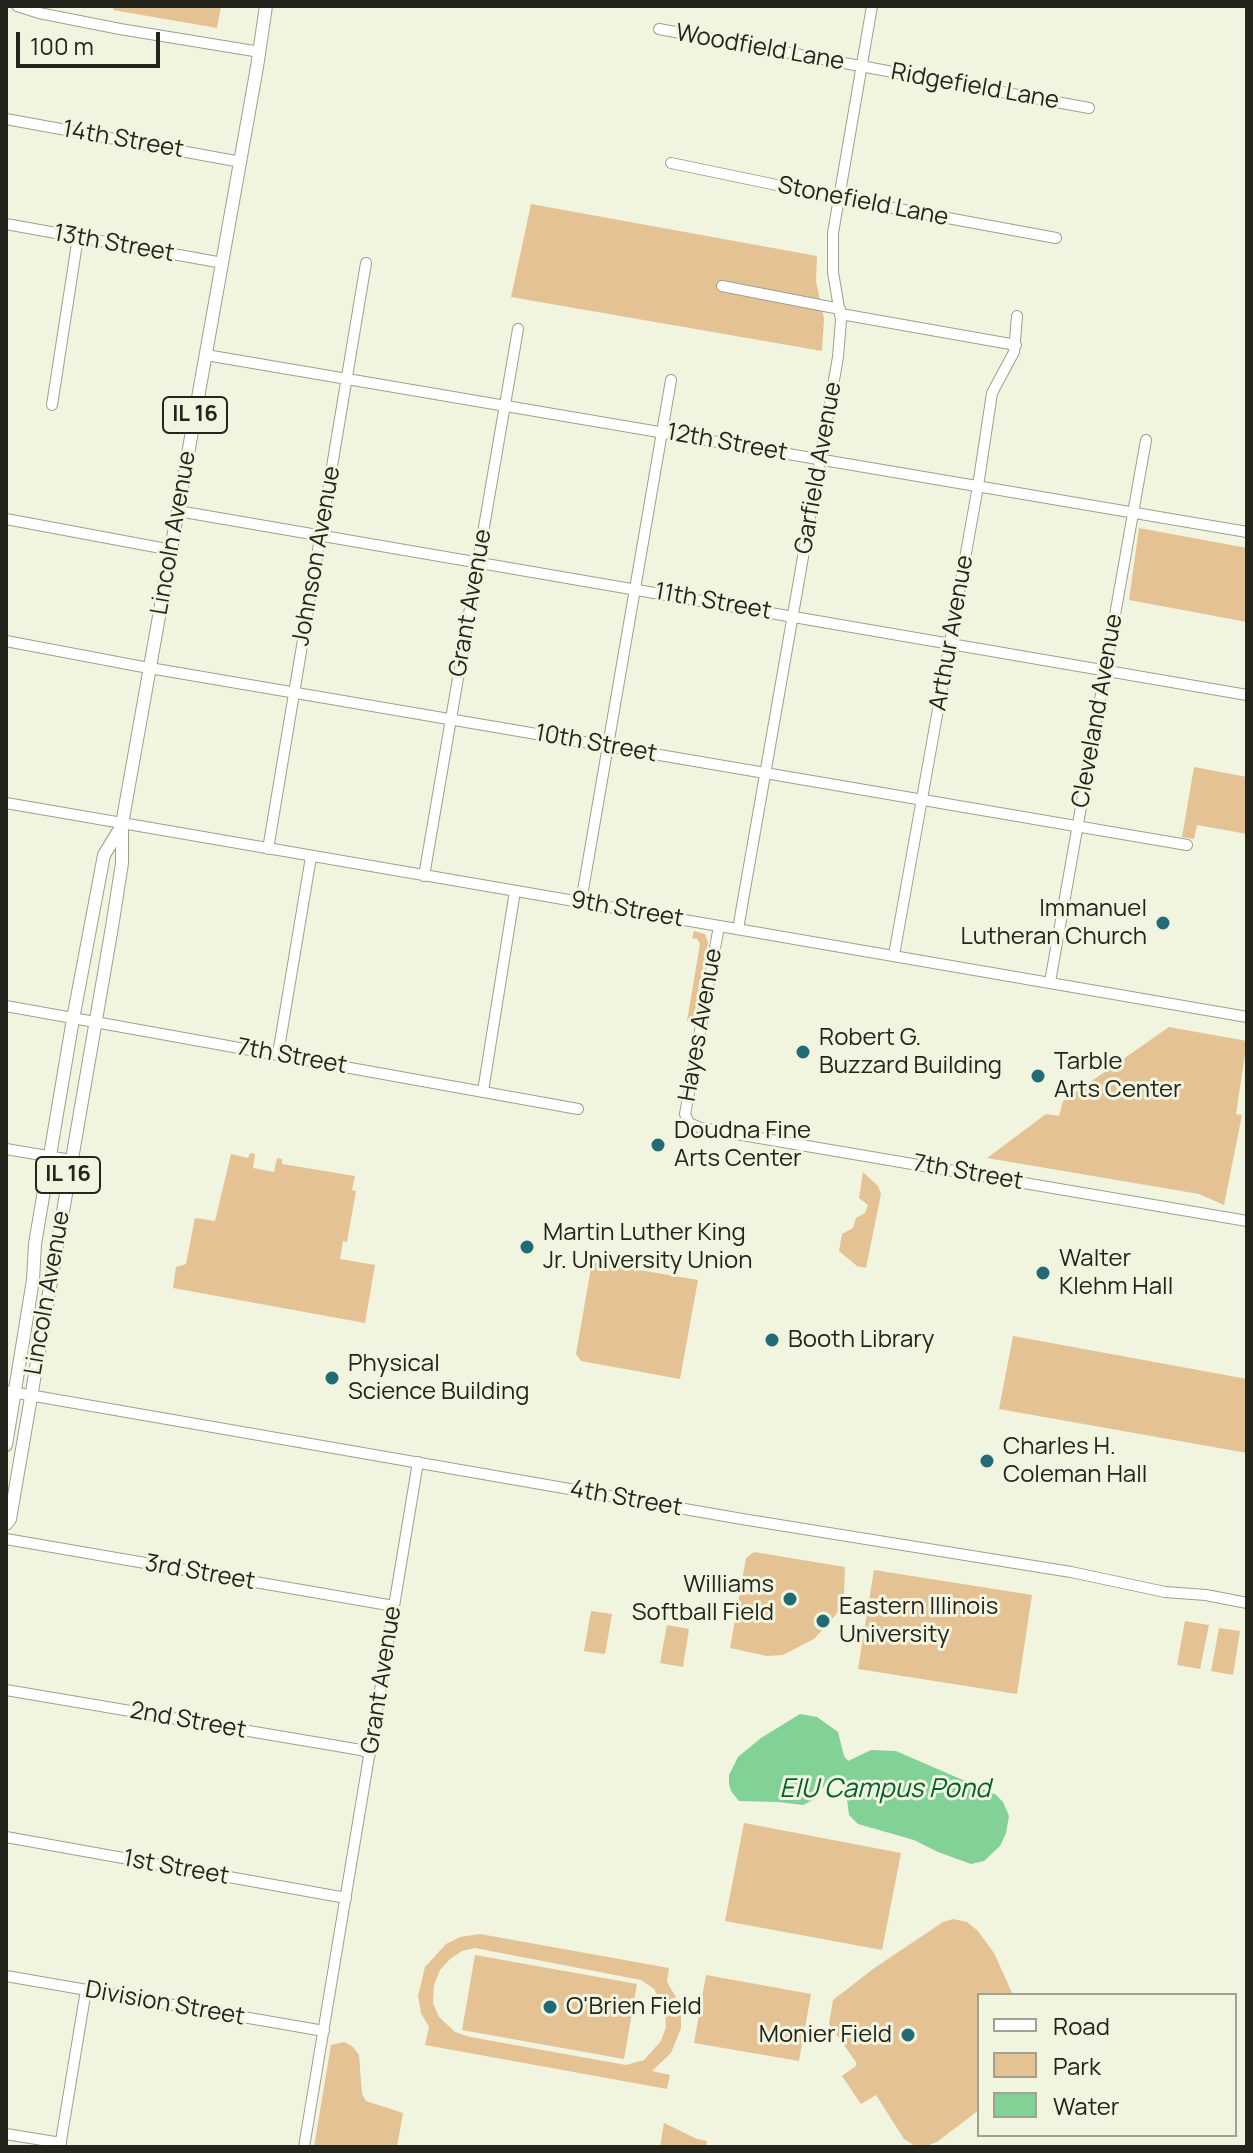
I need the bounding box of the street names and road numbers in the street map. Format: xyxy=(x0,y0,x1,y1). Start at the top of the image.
street label: Woodfield Lane xyxy=(674,19,846,77)
street label: Ridgefield Lane xyxy=(889,58,1061,116)
street label: 14th Street xyxy=(60,115,186,165)
street label: Stonefield Lane xyxy=(775,171,951,233)
street label: 13th Street xyxy=(52,219,176,269)
street label: Garfield Avenue xyxy=(790,380,848,556)
road number: IL 16 xyxy=(163,397,227,433)
street label: 12th Street xyxy=(664,418,790,468)
street label: Lincoln Avenue xyxy=(145,449,203,617)
street label: Johnson Avenue xyxy=(287,464,347,648)
street label: Grant Avenue xyxy=(444,527,498,679)
street label: Arthur Avenue xyxy=(924,553,980,713)
street label: 11th Street xyxy=(652,578,774,626)
street label: Cleveland Avenue xyxy=(1067,612,1129,810)
street label: 10th Street xyxy=(533,719,659,769)
street label: 9th Street xyxy=(568,886,686,934)
street label: Hayes Avenue xyxy=(673,946,729,1104)
street label: 7th Street xyxy=(235,1033,349,1081)
street label: 7th Street xyxy=(911,1149,1025,1197)
road number: IL 16 xyxy=(36,1157,100,1193)
street label: Lincoln Avenue xyxy=(19,1209,77,1377)
street label: 4th Street xyxy=(568,1475,684,1523)
street label: 3rd Street xyxy=(143,1549,257,1597)
street label: Grant Avenue xyxy=(356,1604,408,1756)
street label: 2nd Street xyxy=(128,1697,248,1745)
street label: 1st Street xyxy=(121,1845,231,1891)
street label: Division Street xyxy=(83,1976,247,2032)

